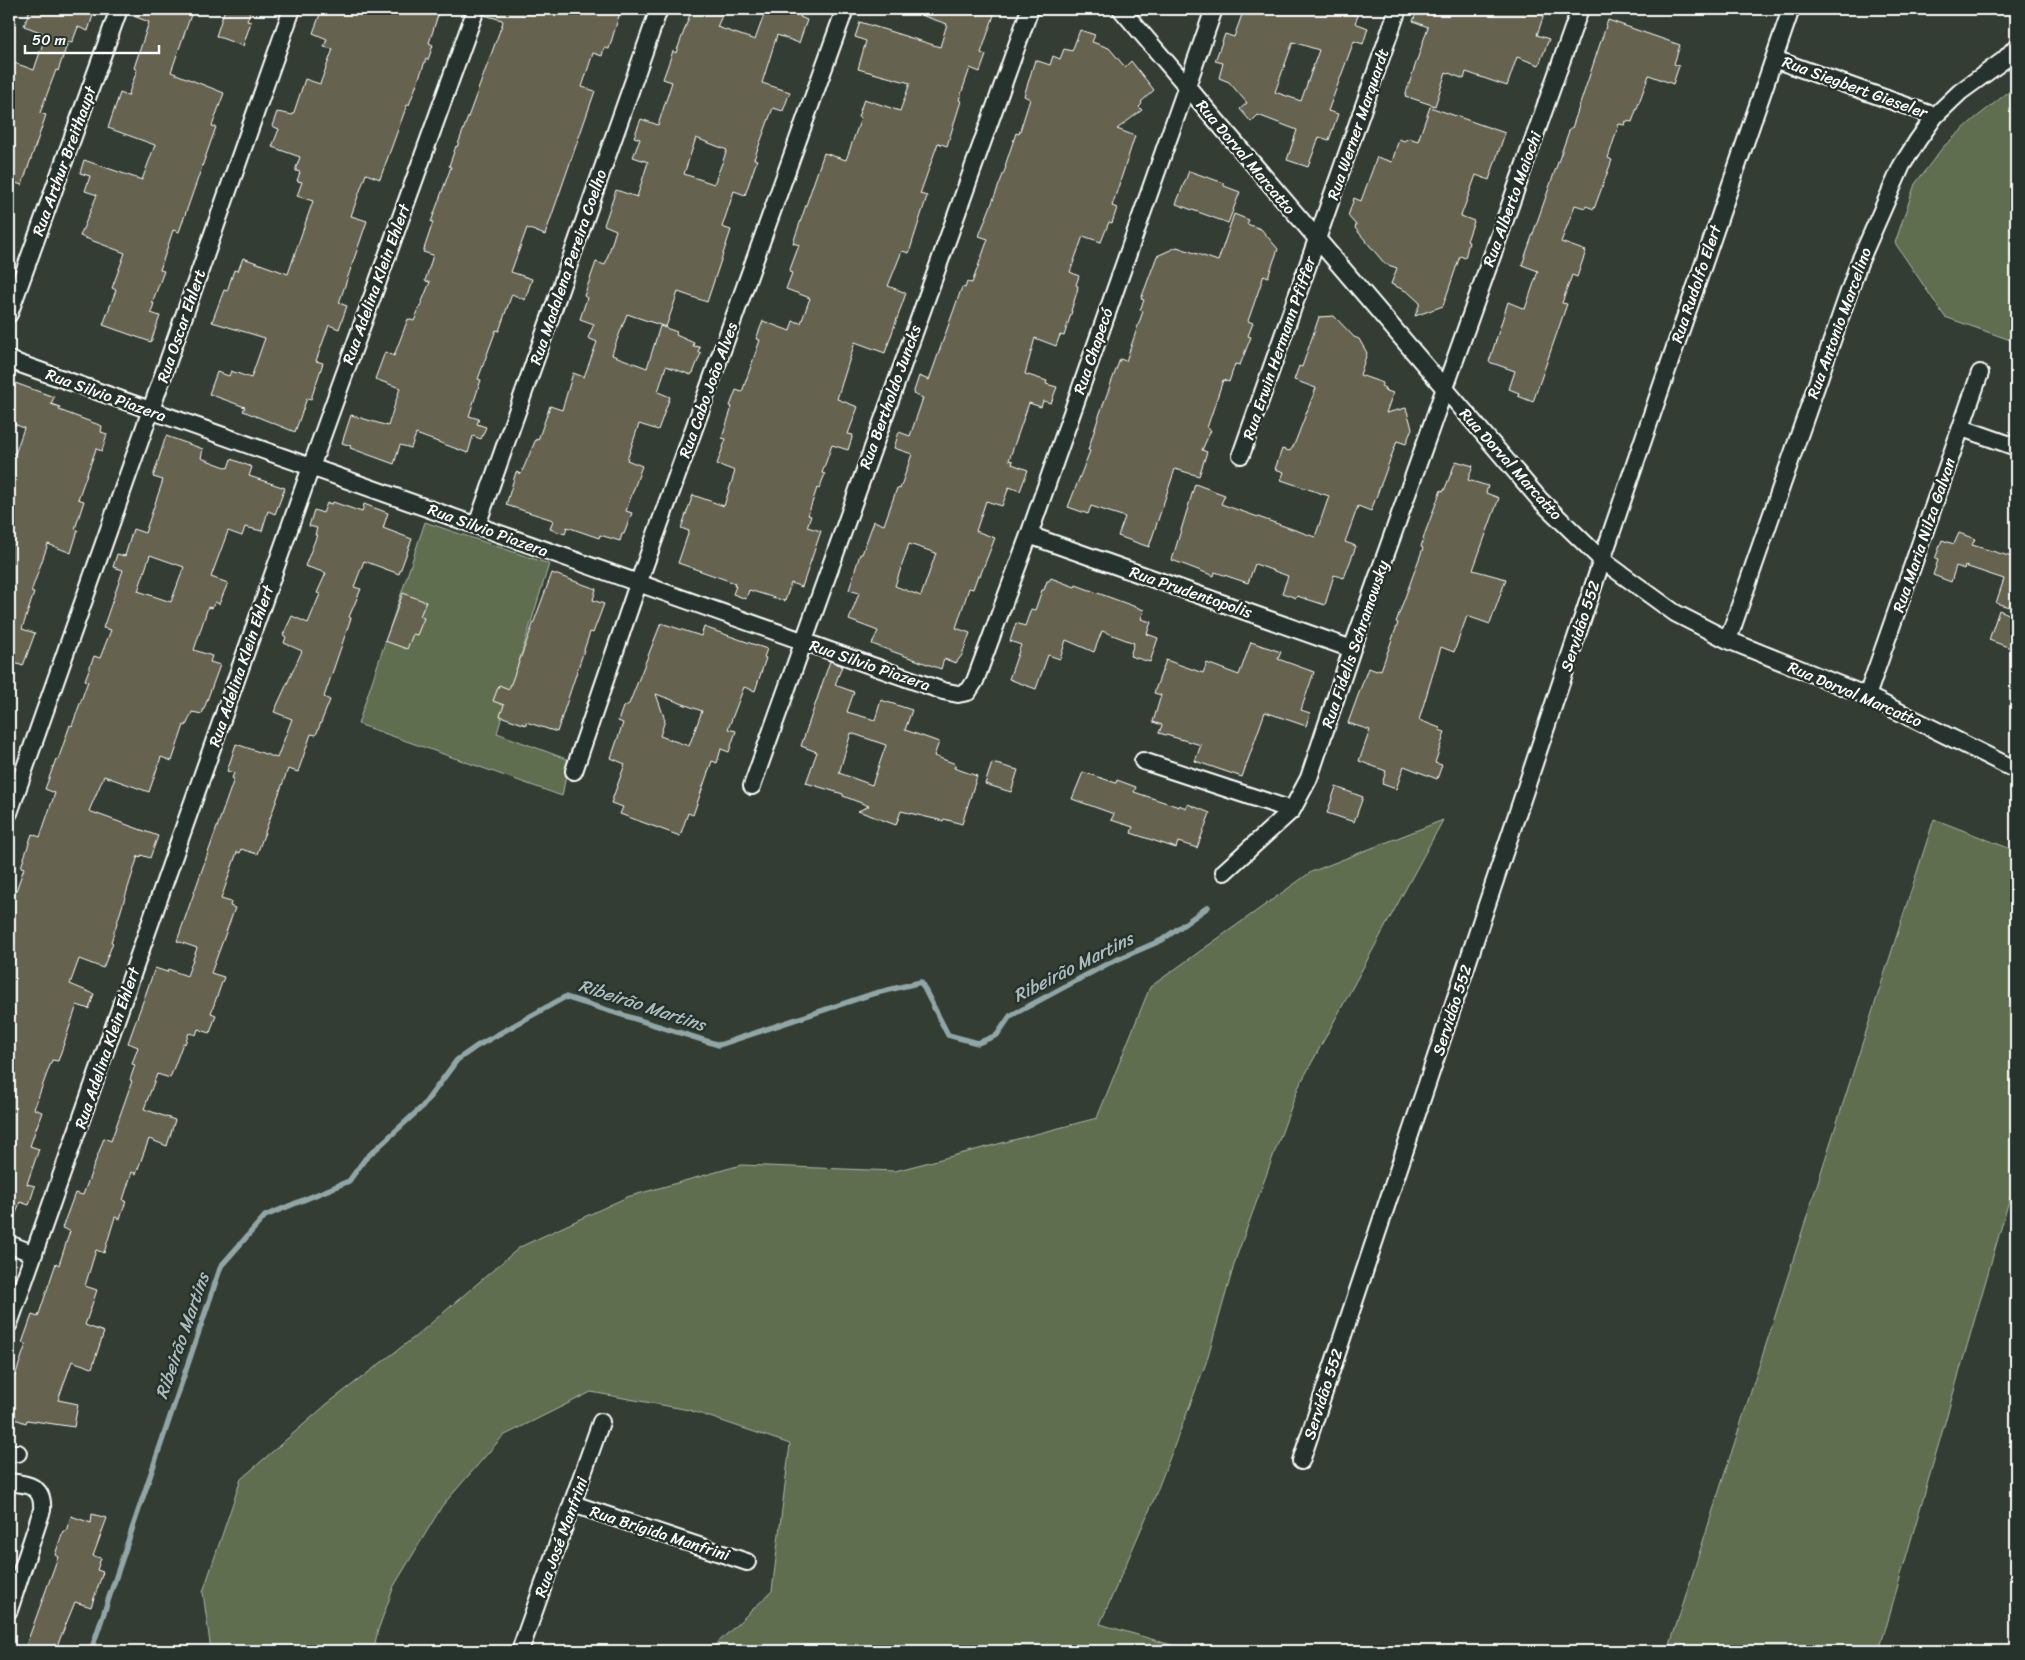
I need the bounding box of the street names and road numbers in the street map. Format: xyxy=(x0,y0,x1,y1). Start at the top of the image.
street label: Rua Werner Marquardt xyxy=(1318,44,1398,204)
street label: Rua Siegbert Gieseler xyxy=(1778,47,1933,127)
street label: Rua Arthur Breithaupt xyxy=(23,81,105,240)
street label: Rua Dorval Marcatto xyxy=(1189,93,1303,221)
street label: Rua Alberto Maiochi xyxy=(1474,127,1550,271)
street label: Rua Madalena Pereira Coelho xyxy=(521,165,615,369)
street label: Rua Adelina Klein Ehlert xyxy=(333,199,419,368)
street label: Rua Rudolfo Elert xyxy=(1662,220,1730,347)
street label: Rua Antonio Marcelino xyxy=(1798,243,1880,403)
street label: Rua Erwin Hermann Pfiffer xyxy=(1234,251,1325,444)
street label: Rua Oscar Ehlert xyxy=(148,265,214,387)
street label: Rua Chapecó xyxy=(1065,303,1122,398)
street label: Rua Cabo João Alves xyxy=(670,318,746,462)
street label: Rua Bertholdo Juncks xyxy=(850,320,930,473)
street label: Rua Silvio Piazera xyxy=(42,360,170,430)
street label: Rua Dorval Marcatto xyxy=(1452,401,1570,527)
street label: Rua Maria Nilza Galvan xyxy=(1884,453,1964,616)
street label: Rua Silvio Piazera xyxy=(424,495,552,565)
street label: Rua Fidelis Schramowsky xyxy=(1313,556,1398,732)
street label: Rua Prudentopolis xyxy=(1126,557,1257,627)
street label: Servidão 552 xyxy=(1552,577,1608,675)
street label: Rua Adelina Klein Ehlert xyxy=(200,581,282,751)
street label: Rua Silvio Piazera xyxy=(806,631,934,699)
street label: Rua Dorval Marcatto xyxy=(1783,653,1927,735)
street label: Servidão 552 xyxy=(1424,961,1480,1059)
street label: Rua Adelina Klein Ehlert xyxy=(66,963,148,1133)
street label: Servidão 552 xyxy=(1295,1345,1351,1443)
street label: Rua José Manfrini xyxy=(526,1472,596,1601)
street label: Rua Brígida Manfrini xyxy=(586,1497,734,1569)

